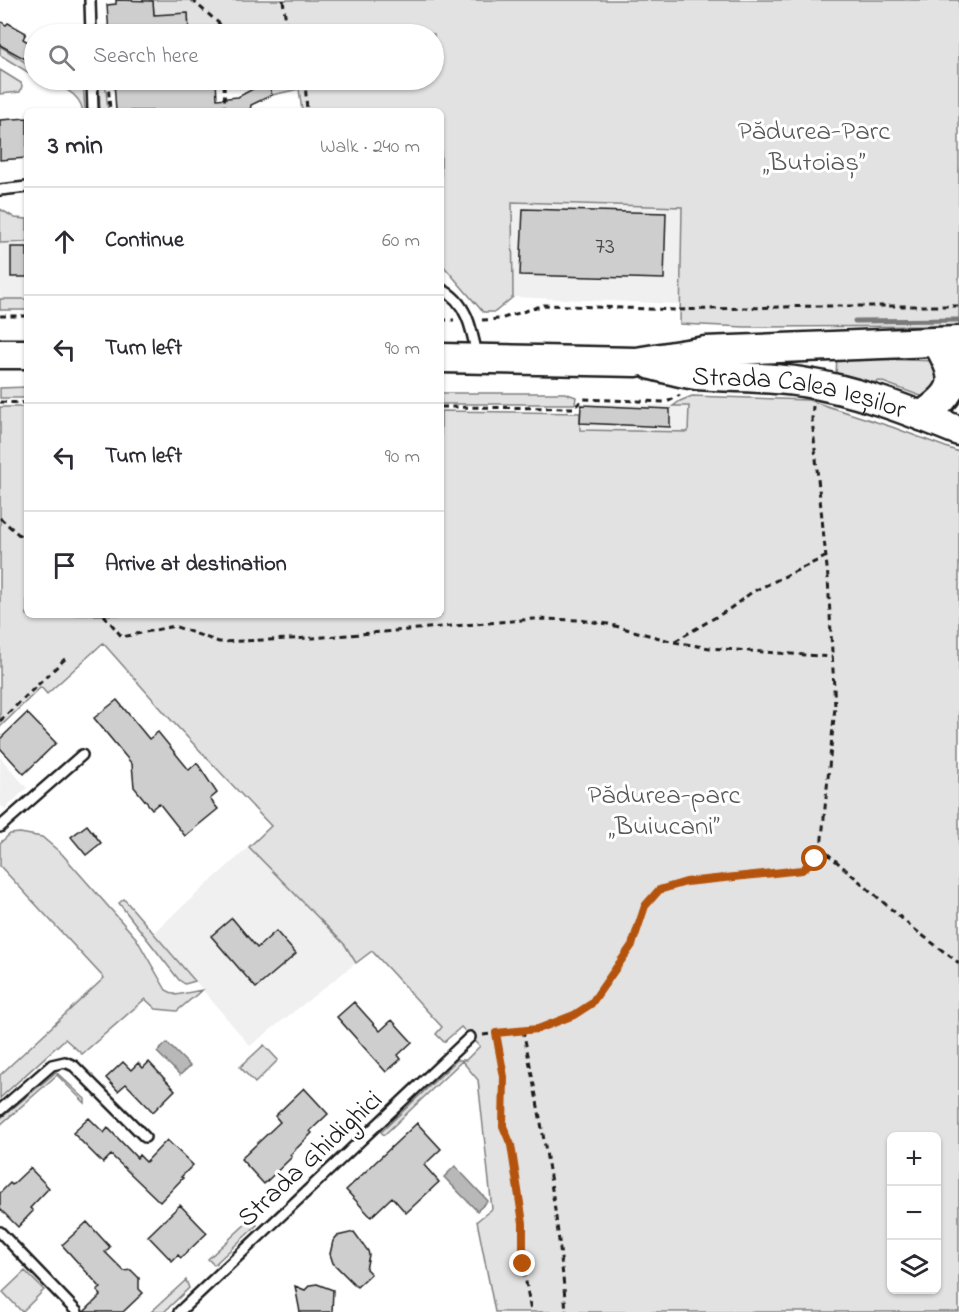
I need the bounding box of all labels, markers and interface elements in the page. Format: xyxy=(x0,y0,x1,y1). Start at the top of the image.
search box xyxy=(24,24,444,90)
icon: search xyxy=(45,41,78,74)
text: Search here xyxy=(93,41,198,73)
park label: Pădurea-Parc „Butoiaș” xyxy=(738,113,890,183)
text: 3 min xyxy=(48,128,103,166)
text: Walk · 240 m xyxy=(320,133,420,162)
icon: ahead xyxy=(48,225,81,258)
text: Continue xyxy=(105,225,184,257)
text: 60 m xyxy=(382,227,420,256)
house number: 73 xyxy=(595,230,615,265)
icon: left xyxy=(48,333,81,366)
text: Turn left xyxy=(105,333,182,365)
text: 90 m xyxy=(385,335,420,364)
street label: Strada Calea Ieșilor xyxy=(691,358,912,431)
icon: left xyxy=(48,441,81,474)
text: Turn left xyxy=(105,441,182,473)
text: 90 m xyxy=(385,443,420,472)
icon: arrive xyxy=(48,549,81,582)
text: Arrive at destination xyxy=(105,549,287,581)
park label: Pădurea-parc „Buiucani” xyxy=(587,777,741,847)
route start xyxy=(801,845,827,871)
street label: Strada Ghidighici xyxy=(229,1082,392,1238)
map controls xyxy=(887,1132,941,1294)
button: + xyxy=(887,1132,941,1186)
button: − xyxy=(887,1186,941,1240)
button: layers xyxy=(887,1240,941,1294)
route end xyxy=(509,1250,535,1276)

